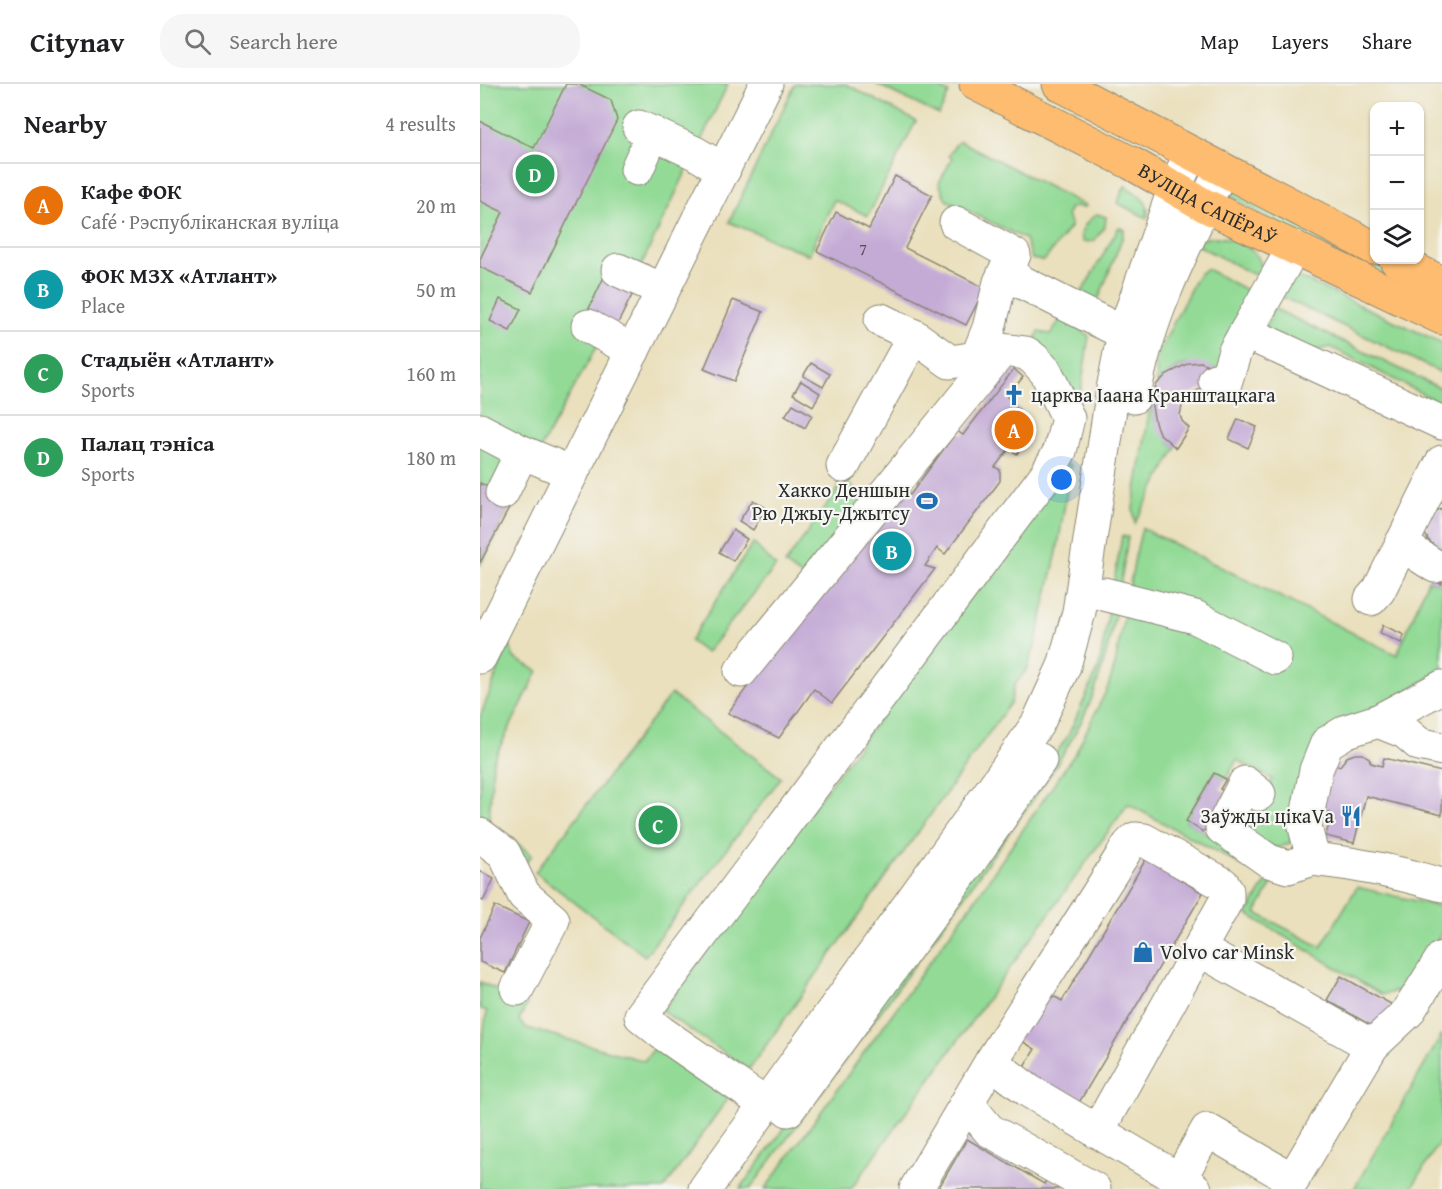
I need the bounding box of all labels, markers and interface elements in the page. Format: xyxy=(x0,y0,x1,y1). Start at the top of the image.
search box xyxy=(160,14,580,68)
text: Citynav xyxy=(30,21,124,62)
icon: search xyxy=(181,25,214,58)
text: Search here xyxy=(229,25,338,57)
text: Map xyxy=(1200,26,1239,57)
text: Layers xyxy=(1272,26,1329,57)
text: Share xyxy=(1362,26,1412,57)
map controls xyxy=(1370,102,1424,264)
button: + xyxy=(1370,102,1424,156)
text: Nearby xyxy=(24,104,107,143)
text: 4 results xyxy=(385,109,456,138)
pin: D xyxy=(516,152,554,196)
street label: ВУЛІЦА САПЁРАЎ xyxy=(1133,155,1283,252)
button: − xyxy=(1370,156,1424,210)
text: Кафе ФОК xyxy=(81,175,182,207)
text: A xyxy=(37,191,50,220)
text: 20 m xyxy=(416,191,456,220)
text: Café · Рэспубліканская вуліца xyxy=(81,207,339,236)
button: layers xyxy=(1370,210,1424,264)
house number: 7 xyxy=(859,237,867,261)
text: ФОК МЗХ «Атлант» xyxy=(81,259,277,291)
text: B xyxy=(37,275,50,304)
text: 50 m xyxy=(416,275,456,304)
text: Place xyxy=(81,291,125,320)
text: Стадыён «Атлант» xyxy=(81,343,274,375)
text: C xyxy=(38,359,49,388)
text: 160 m xyxy=(406,359,456,388)
text: Sports xyxy=(81,375,135,404)
place label: царква Іаана Кранштацкага xyxy=(1031,380,1276,409)
church icon: царква Іаана Кранштацкага xyxy=(1002,383,1026,407)
pin: A xyxy=(994,408,1034,452)
text: Палац тэніса xyxy=(81,427,214,459)
text: D xyxy=(37,443,50,472)
text: 180 m xyxy=(406,443,456,472)
text: Sports xyxy=(81,459,135,488)
your location xyxy=(1047,465,1076,494)
place label: Хакко Деншын Рю Джыу-Джытсу xyxy=(752,475,910,527)
sports icon: Хакко Деншын Рю Джыу-Джытсу xyxy=(915,489,939,513)
pin: B xyxy=(872,528,912,574)
place label: Заўжды цікаVа xyxy=(1200,801,1334,830)
pin: C xyxy=(638,802,678,848)
restaurant icon: Заўжды цікаVа xyxy=(1339,804,1363,828)
place label: Volvo car Minsk xyxy=(1160,937,1295,966)
shop icon: Volvo car Minsk xyxy=(1131,940,1155,964)

